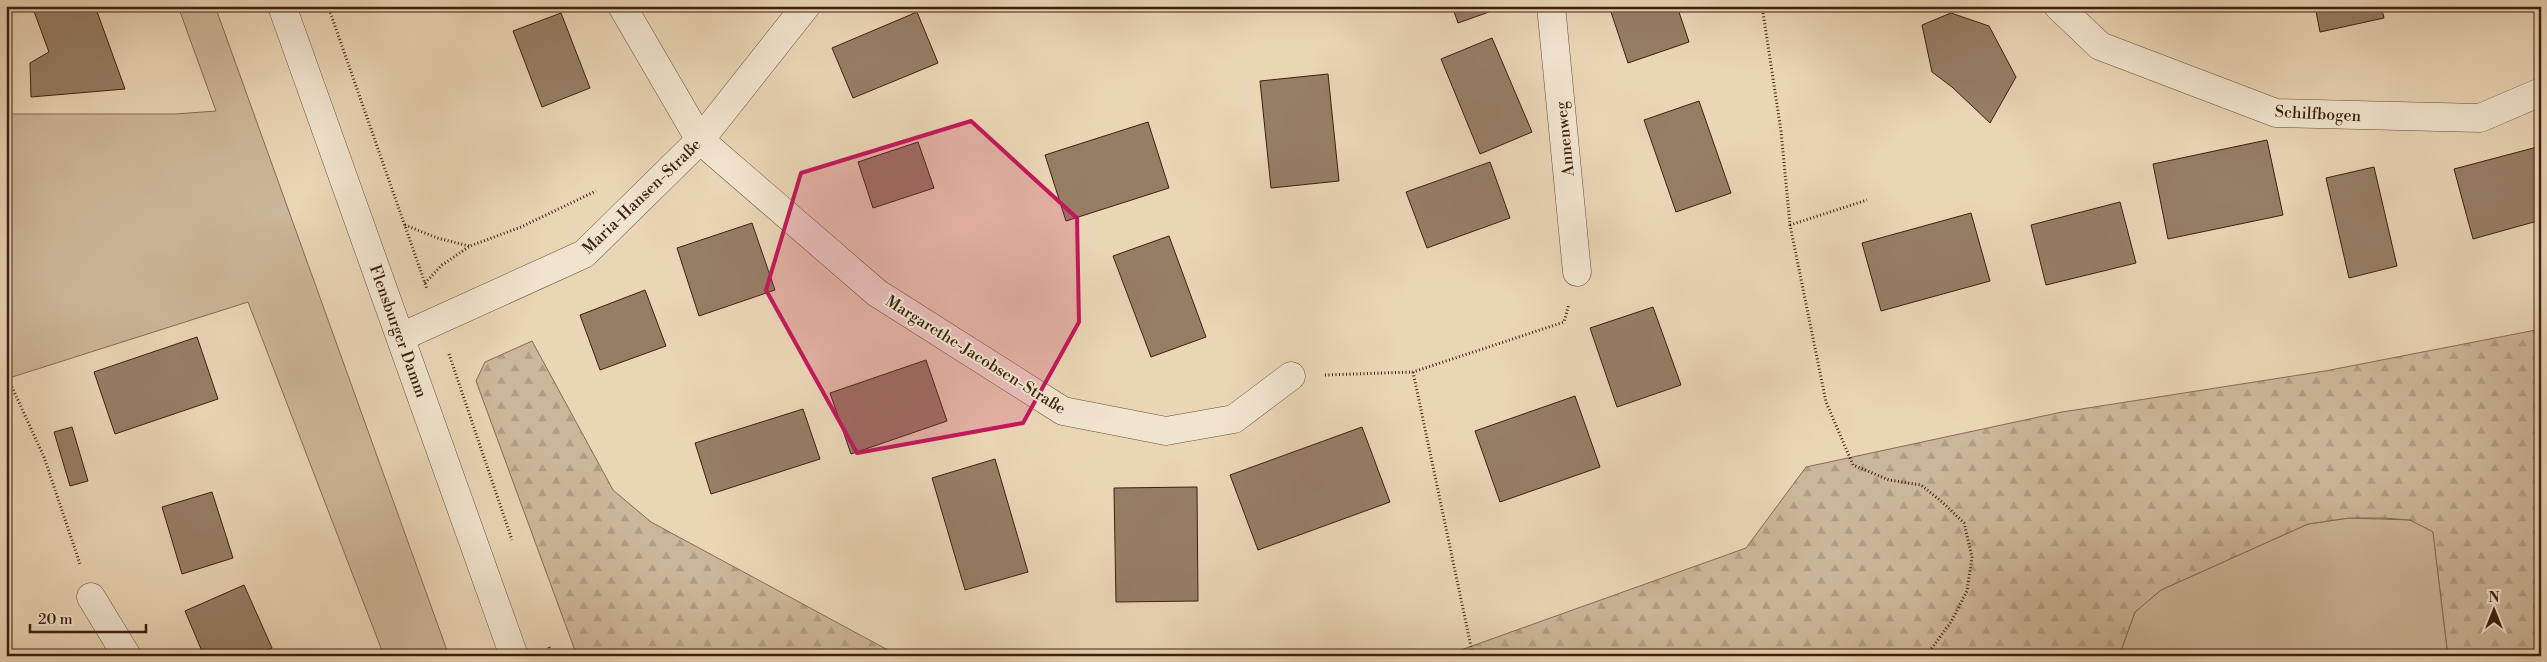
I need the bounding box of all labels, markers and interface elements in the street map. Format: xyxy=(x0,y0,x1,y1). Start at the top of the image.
street label: Annenweg xyxy=(1551,100,1579,178)
street label: Schilfbogen xyxy=(2274,102,2362,126)
street label: Maria-Hansen-Straße xyxy=(578,135,705,259)
street label: Flensburger Damm xyxy=(365,262,431,400)
street label: Margarethe-Jacobsen-Straße xyxy=(882,291,1069,419)
north arrow xyxy=(2470,584,2520,634)
text: N xyxy=(2488,589,2500,607)
scale bar xyxy=(30,602,146,634)
text: 20 m xyxy=(38,610,73,629)

